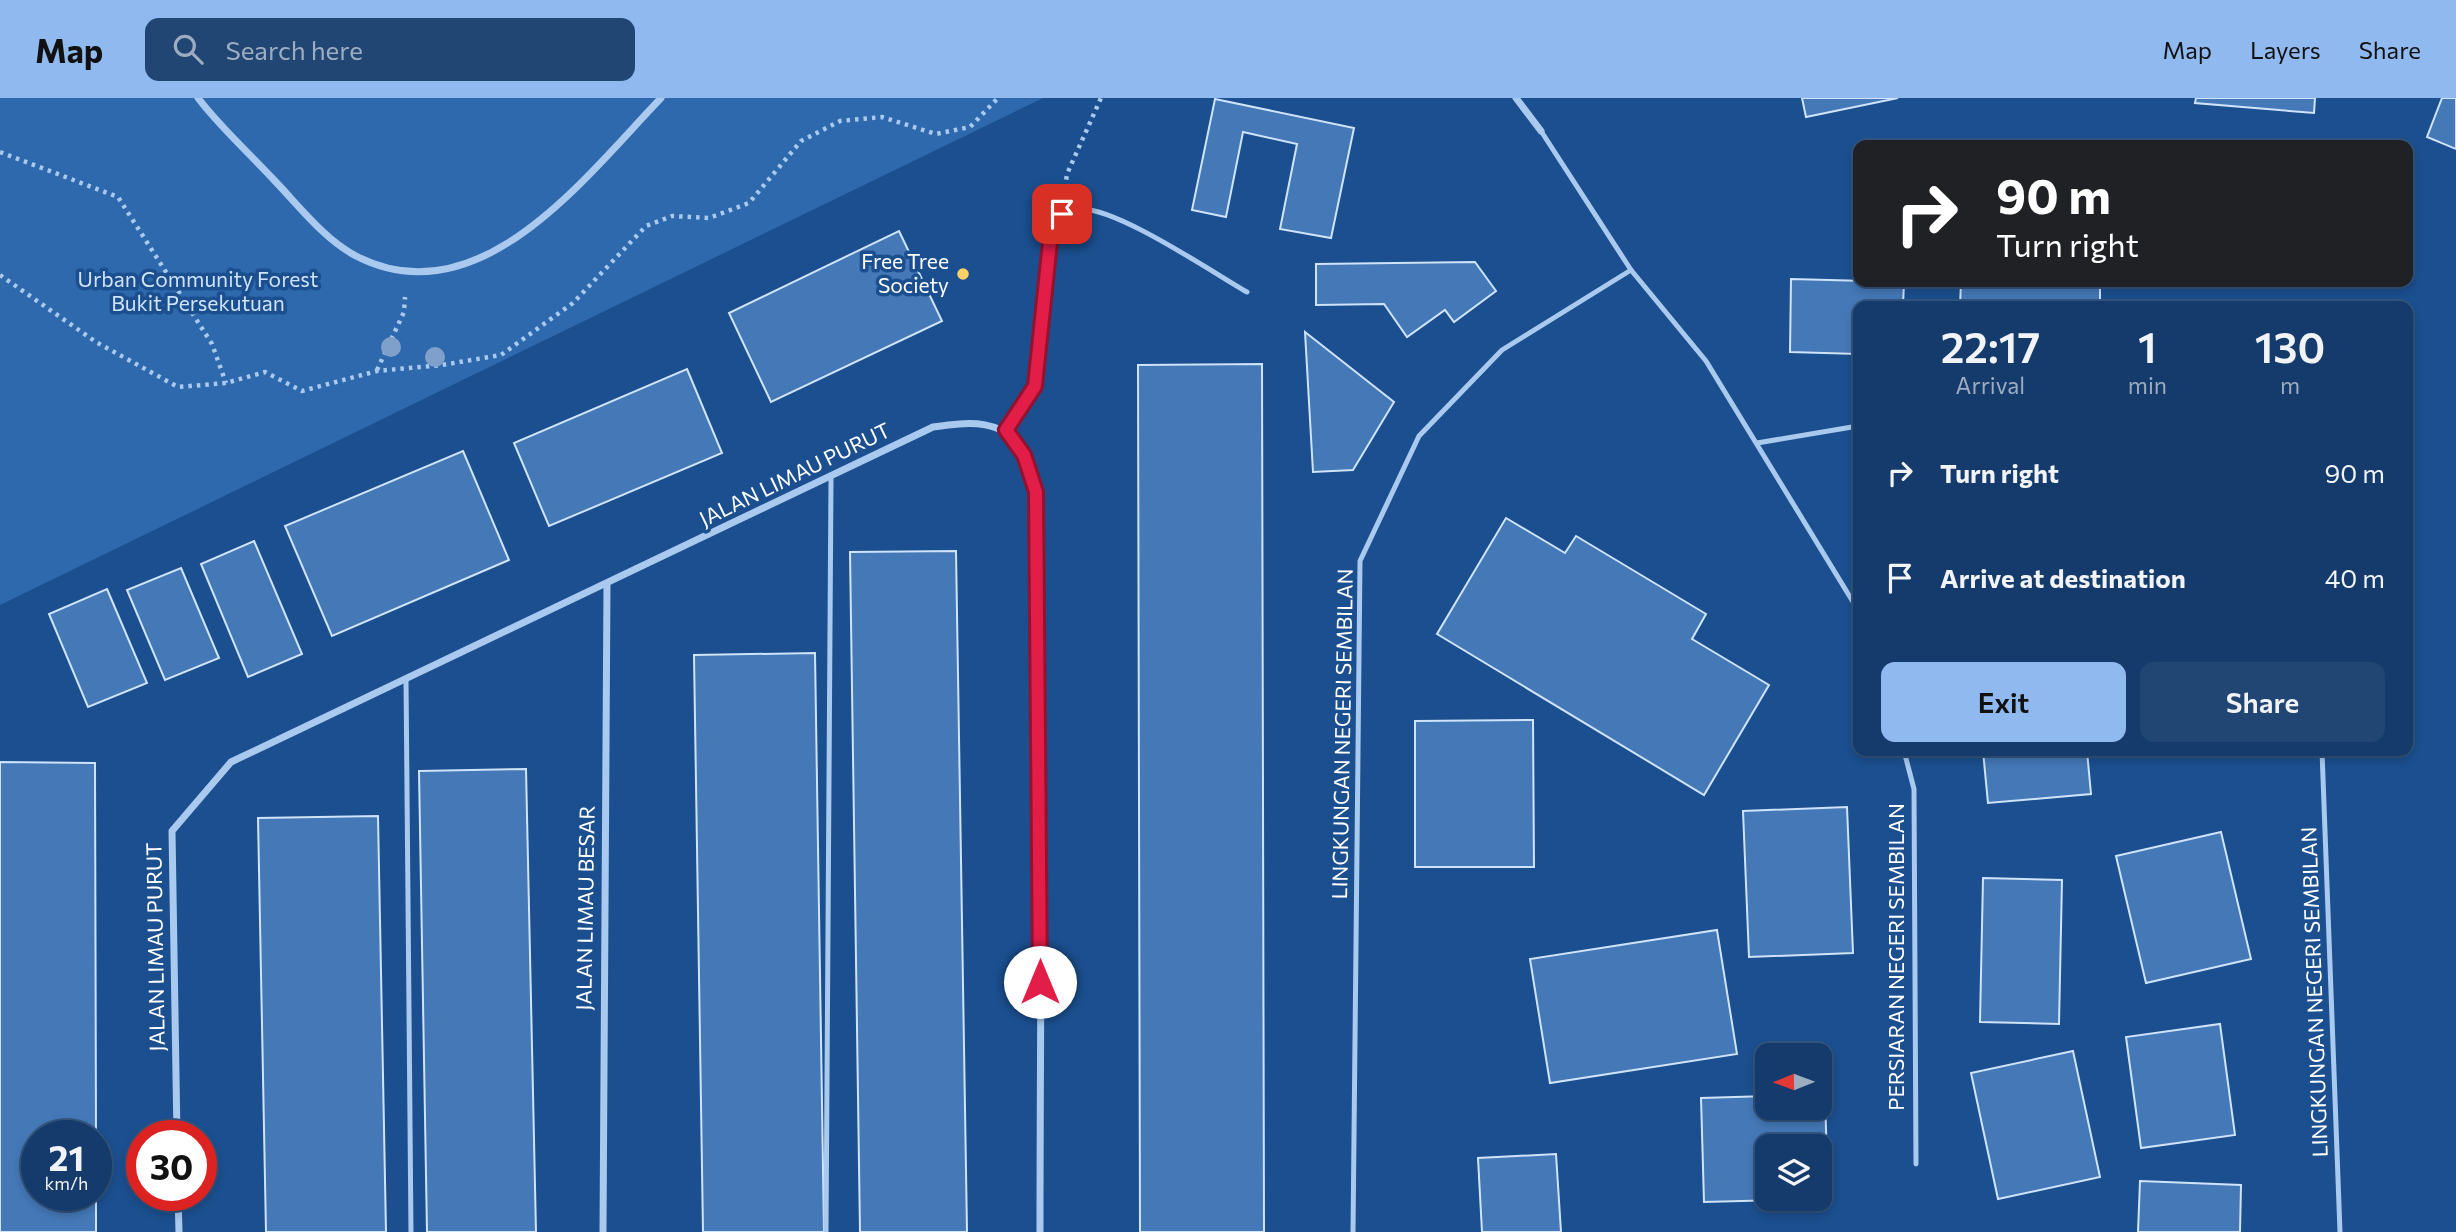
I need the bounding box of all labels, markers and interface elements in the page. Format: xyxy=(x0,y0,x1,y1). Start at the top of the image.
search box xyxy=(145,18,635,81)
text: Map xyxy=(35,29,103,70)
icon: search xyxy=(169,30,207,68)
text: Search here xyxy=(225,34,363,65)
text: Map xyxy=(2163,35,2212,64)
text: Layers xyxy=(2250,35,2321,64)
text: Share xyxy=(2359,35,2421,64)
text: 90 m xyxy=(1996,164,2111,224)
icon: right xyxy=(1881,168,1972,259)
pin xyxy=(1032,184,1092,244)
icon: arrive xyxy=(1043,195,1081,233)
text: Turn right xyxy=(1996,224,2139,264)
place label: Free Tree Society xyxy=(861,248,949,297)
park label: Urban Community Forest Bukit Persekutuan xyxy=(78,266,318,315)
marker: Free Tree Society xyxy=(955,266,971,282)
text: 22:17 xyxy=(1941,320,2040,372)
text: 1 xyxy=(2138,320,2157,372)
text: 130 xyxy=(2255,320,2325,372)
text: Arrival xyxy=(1956,371,2025,399)
text: min xyxy=(2128,371,2167,399)
text: m xyxy=(2280,371,2300,399)
street label: JALAN LIMAU PURUT xyxy=(695,417,894,531)
icon: right xyxy=(1881,454,1919,492)
text: Turn right xyxy=(1940,457,2059,488)
text: 90 m xyxy=(2325,457,2385,488)
icon: arrive xyxy=(1881,559,1919,597)
text: Arrive at destination xyxy=(1940,562,2186,593)
text: 40 m xyxy=(2325,562,2385,593)
street label: LINGKUNGAN NEGERI SEMBILAN xyxy=(1326,568,1357,900)
button: Exit xyxy=(1881,662,2126,742)
button: Share xyxy=(2140,662,2385,742)
street label: PERSIARAN NEGERI SEMBILAN xyxy=(1883,803,1908,1111)
street label: JALAN LIMAU BESAR xyxy=(570,805,599,1011)
street label: LINGKUNGAN NEGERI SEMBILAN xyxy=(2295,826,2332,1158)
street label: JALAN LIMAU PURUT xyxy=(140,842,169,1052)
position arrow xyxy=(1003,945,1077,1019)
north arrow xyxy=(1755,1043,1832,1120)
map controls xyxy=(1755,1043,1832,1211)
speed limit sign: 30 xyxy=(126,1120,217,1211)
button: layers xyxy=(1755,1134,1832,1211)
text: 21 xyxy=(49,1135,84,1178)
text: km/h xyxy=(45,1172,88,1194)

